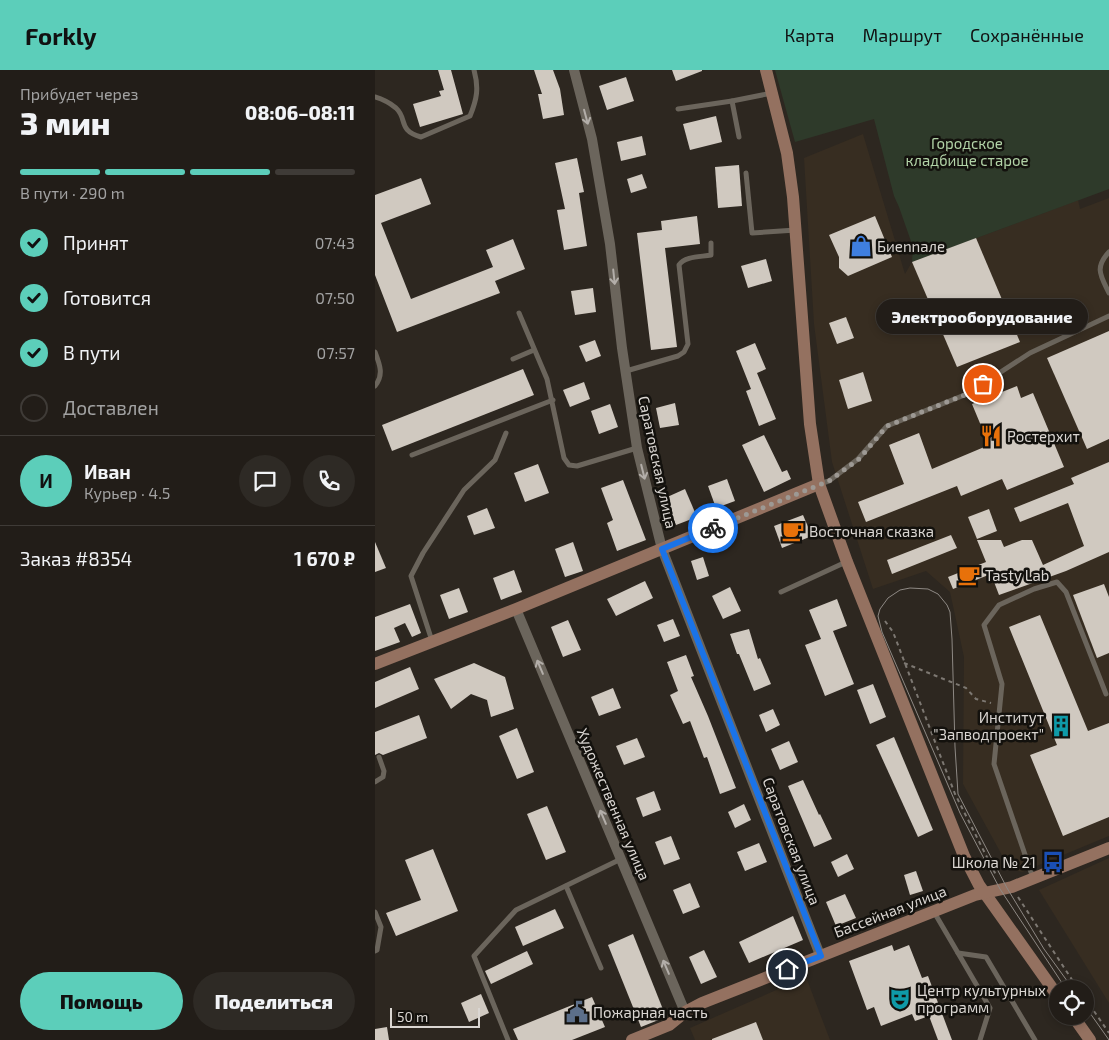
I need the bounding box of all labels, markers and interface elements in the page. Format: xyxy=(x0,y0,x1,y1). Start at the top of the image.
text: Forkly xyxy=(25,21,97,50)
text: Карта xyxy=(784,24,834,46)
text: Маршрут xyxy=(862,24,942,46)
text: Сохранённые xyxy=(970,24,1084,46)
text: Прибудет через xyxy=(20,84,138,103)
text: 08:06–08:11 xyxy=(245,101,355,124)
text: 3 мин xyxy=(20,103,111,141)
one-way arrow xyxy=(582,109,592,125)
park label: Городское кладбище старое xyxy=(905,134,1029,169)
text: В пути · 290 m xyxy=(20,183,125,202)
icon: check xyxy=(20,229,48,257)
text: Принят xyxy=(63,231,129,254)
text: 07:43 xyxy=(315,233,355,252)
shop icon: Биеnnале xyxy=(848,233,874,259)
place label: Биеnnале xyxy=(877,237,945,255)
one-way arrow xyxy=(609,269,619,285)
icon: check xyxy=(20,284,48,312)
text: Готовится xyxy=(63,286,151,309)
text: 07:50 xyxy=(315,288,355,307)
callout: Электрооборудование xyxy=(877,299,1089,334)
text: Электрооборудование xyxy=(892,307,1072,326)
icon: check xyxy=(20,339,48,367)
text: В пути xyxy=(63,341,121,364)
text: 07:57 xyxy=(317,343,355,362)
pin xyxy=(962,363,1004,405)
icon: bag xyxy=(969,370,997,398)
street label: Саратовская улица xyxy=(634,394,681,530)
text: Доставлен xyxy=(63,396,159,419)
restaurant icon: Ростерхит xyxy=(978,423,1004,449)
place label: Ростерхит xyxy=(1007,427,1080,445)
button: chat xyxy=(239,455,291,507)
button: phone xyxy=(303,455,355,507)
text: Иван xyxy=(84,460,131,483)
one-way arrow xyxy=(639,464,648,480)
text: И xyxy=(39,469,53,492)
text: Курьер · 4.5 xyxy=(84,483,170,502)
courier xyxy=(688,503,738,553)
icon: bike xyxy=(699,514,727,542)
cafe icon: Восточная сказка xyxy=(780,518,806,544)
place label: Восточная сказка xyxy=(809,522,934,540)
text: Заказ #8354 xyxy=(20,547,132,570)
text: 1 670 ₽ xyxy=(294,547,355,570)
cafe icon: Tasty Lab xyxy=(956,562,982,588)
place label: Tasty Lab xyxy=(985,566,1049,584)
one-way arrow xyxy=(535,660,545,675)
place label: Институт "Запводпроект" xyxy=(933,708,1044,743)
building icon: Институт "Запводпроект" xyxy=(1048,713,1074,739)
street label: Художественная улица xyxy=(573,725,654,883)
street label: Саратовская улица xyxy=(758,775,825,908)
one-way arrow xyxy=(598,810,608,825)
bus stop icon: Школа № 21 xyxy=(1040,849,1066,875)
place label: Школа № 21 xyxy=(952,853,1036,871)
street label: Бассейная улица xyxy=(831,881,949,942)
pin xyxy=(766,948,808,990)
icon: home xyxy=(773,955,801,983)
one-way arrow xyxy=(661,960,671,975)
button: Помощь xyxy=(20,972,183,1030)
button: Поделиться xyxy=(193,972,355,1030)
map controls xyxy=(1049,980,1094,1025)
button: locate xyxy=(1049,980,1094,1025)
place label: Центр культурных программ xyxy=(917,981,1046,1016)
theatre icon: Центр культурных программ xyxy=(887,986,913,1012)
public building icon: Пожарная часть xyxy=(564,999,590,1025)
place label: Пожарная часть xyxy=(593,1003,708,1021)
scale bar xyxy=(390,1005,480,1028)
text: 50 m xyxy=(397,1008,428,1025)

